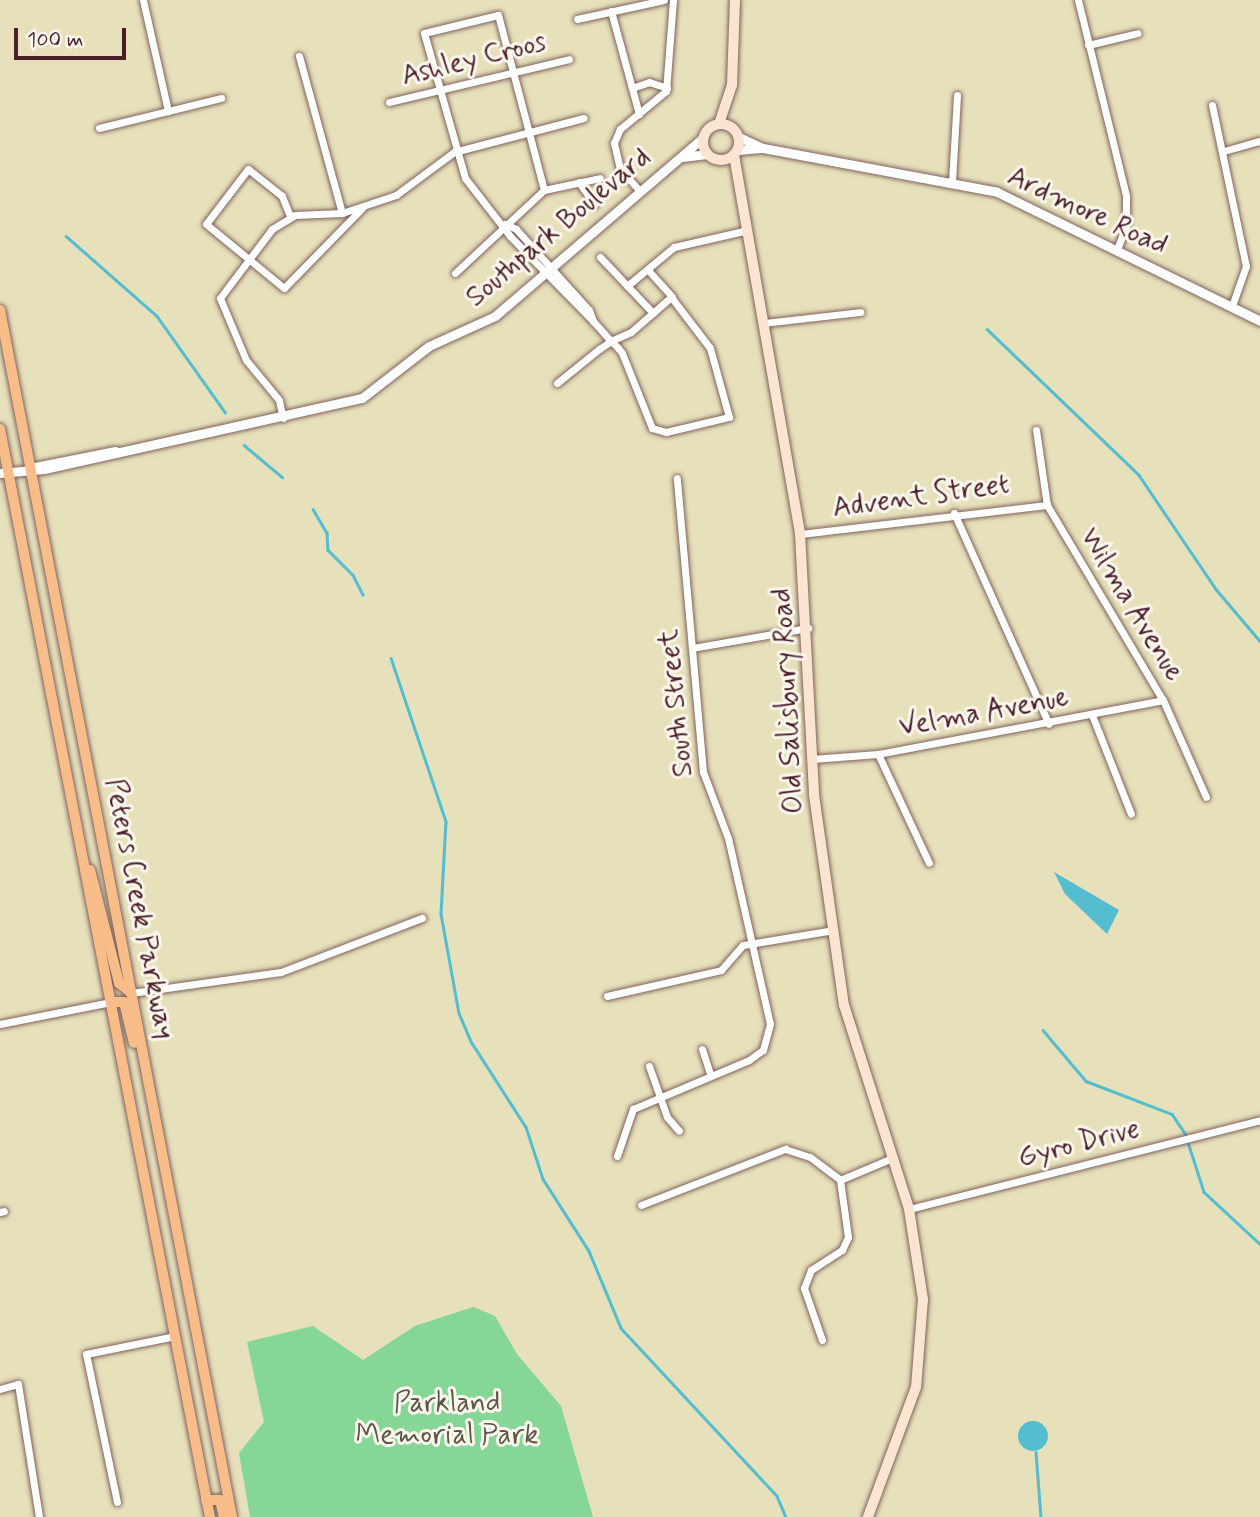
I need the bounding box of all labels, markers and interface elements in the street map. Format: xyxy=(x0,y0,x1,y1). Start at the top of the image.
scale bar xyxy=(18,14,130,58)
text: 100 m xyxy=(27,26,83,54)
street label: Ashley Croos xyxy=(397,26,551,94)
street label: Southpark Boulevard xyxy=(460,141,658,315)
street label: Ardmore Road xyxy=(1002,160,1172,264)
street label: Advent Street xyxy=(828,468,1014,526)
street label: Wilma Avenue xyxy=(1071,520,1191,690)
street label: Old Salisbury Road xyxy=(766,587,812,815)
street label: South Street xyxy=(653,627,701,779)
street label: Velma Avenue xyxy=(894,681,1074,745)
street label: Peters Creek Parkway xyxy=(97,776,181,1042)
street label: Gyro Drive xyxy=(1015,1113,1143,1175)
park label: Parkland Memorial Park xyxy=(356,1387,538,1453)

